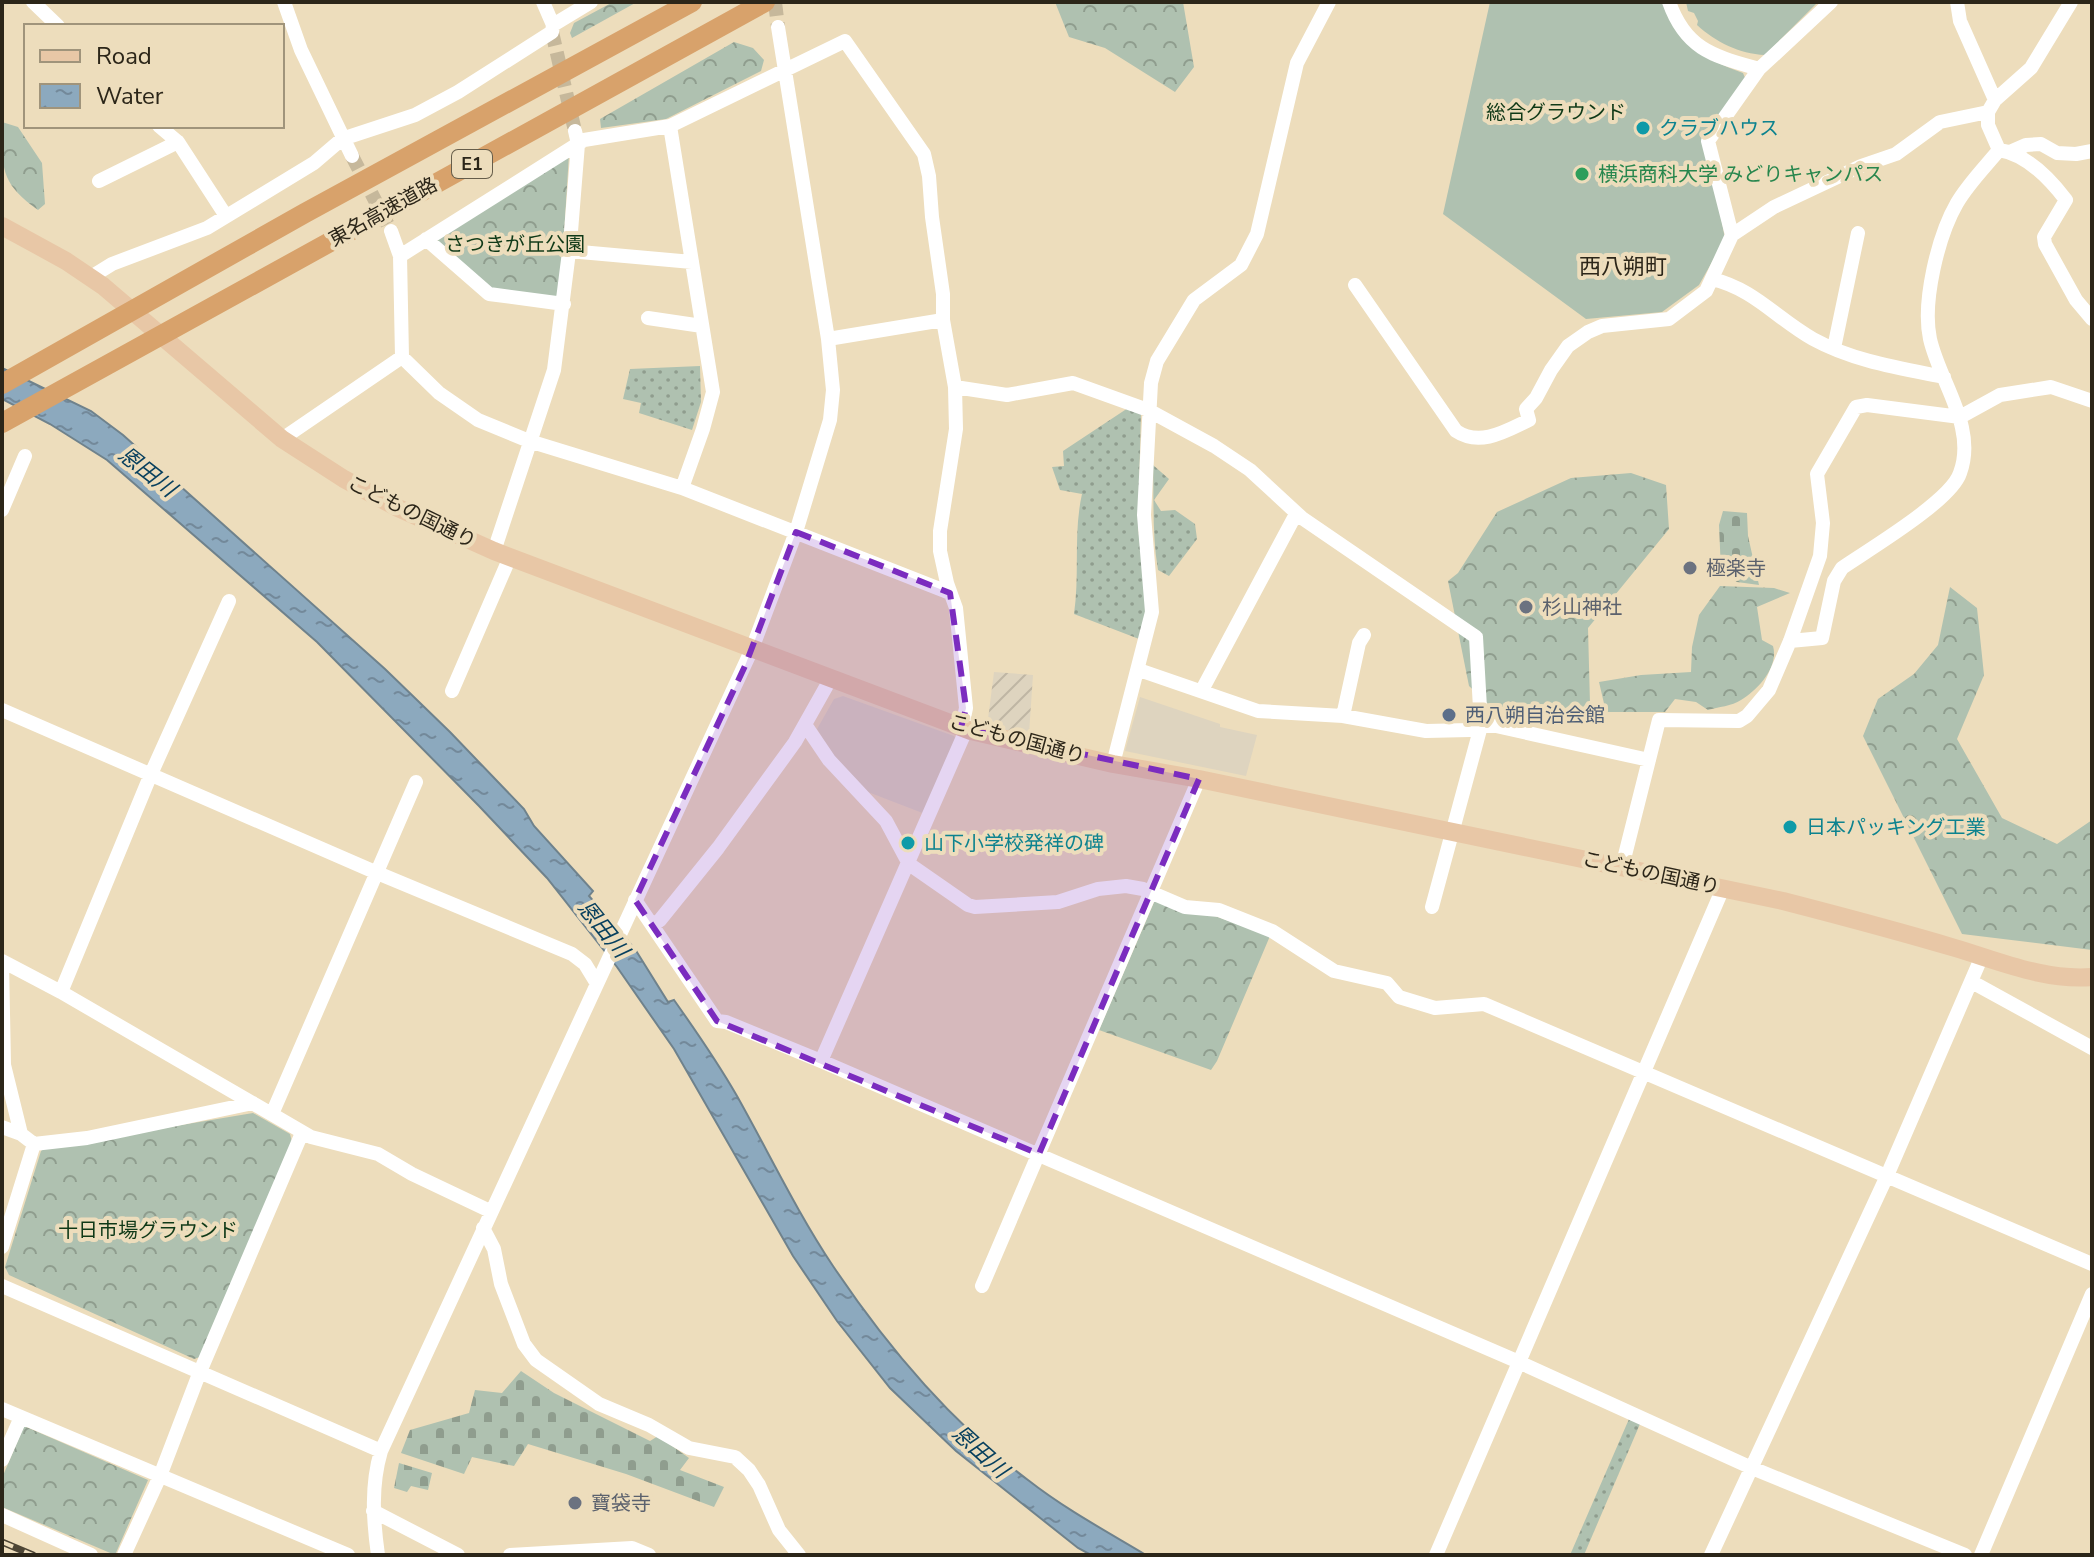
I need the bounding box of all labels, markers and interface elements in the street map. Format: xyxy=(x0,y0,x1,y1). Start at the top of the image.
legend xyxy=(24,24,284,128)
text: Road xyxy=(96,40,152,72)
text: Water xyxy=(96,80,164,112)
park label: 総合グラウンド xyxy=(1486,99,1626,126)
place label: クラブハウス xyxy=(1659,115,1779,142)
marker: クラブハウス xyxy=(1634,119,1652,137)
road number: E1 xyxy=(452,150,492,178)
place label: 横浜商科大学 みどりキャンパス xyxy=(1598,161,1883,188)
marker: 横浜商科大学 みどりキャンパス xyxy=(1573,165,1591,183)
street label: 東名高速道路 xyxy=(324,171,442,253)
park label: さつきが丘公園 xyxy=(445,231,585,258)
district label: 西八朔町 xyxy=(1579,252,1667,282)
water label: 恩田川 xyxy=(112,440,184,505)
street label: こどもの国通り xyxy=(343,469,481,555)
place label: 極楽寺 xyxy=(1706,555,1766,582)
marker: 極楽寺 xyxy=(1681,559,1699,577)
place label: 杉山神社 xyxy=(1542,594,1622,621)
marker: 杉山神社 xyxy=(1517,598,1535,616)
place label: 西八朔自治会館 xyxy=(1465,702,1605,729)
marker: 西八朔自治会館 xyxy=(1440,706,1458,724)
street label: こどもの国通り xyxy=(946,708,1088,770)
place label: 日本パッキング工業 xyxy=(1806,814,1985,841)
marker: 日本パッキング工業 xyxy=(1781,818,1799,836)
place label: 山下小学校発祥の碑 xyxy=(924,830,1104,857)
marker: 山下小学校発祥の碑 xyxy=(899,834,917,852)
street label: こどもの国通り xyxy=(1580,845,1722,901)
water label: 恩田川 xyxy=(571,894,637,966)
park label: 十日市場グラウンド xyxy=(58,1217,238,1244)
water label: 恩田川 xyxy=(945,1419,1016,1487)
place label: 寶袋寺 xyxy=(591,1490,651,1517)
marker: 寶袋寺 xyxy=(566,1494,584,1512)

